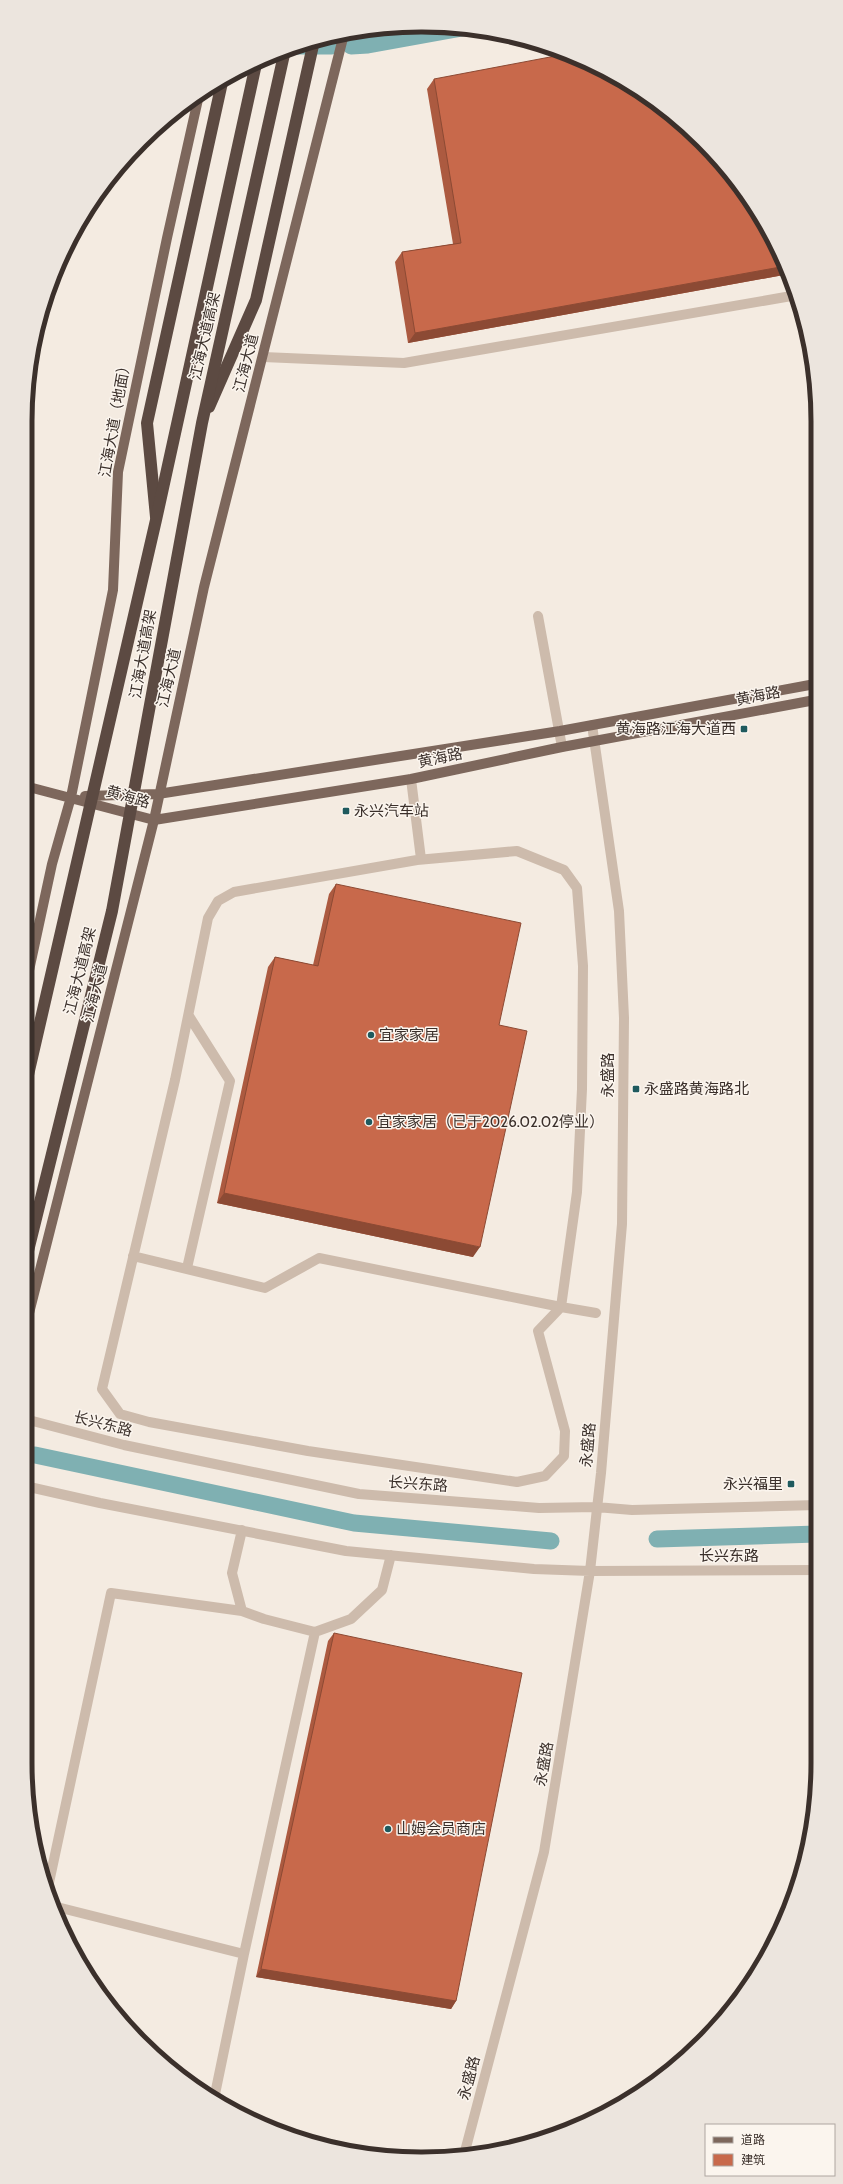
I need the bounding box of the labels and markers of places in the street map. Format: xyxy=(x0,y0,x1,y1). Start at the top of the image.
place label: 黄海路江海大道西 xyxy=(616,720,736,738)
marker: 黄海路江海大道西 xyxy=(739,724,749,734)
place label: 永兴汽车站 xyxy=(354,802,429,820)
marker: 永兴汽车站 xyxy=(341,806,351,816)
place label: 宜家家居 xyxy=(379,1026,439,1044)
marker: 宜家家居 xyxy=(366,1030,376,1040)
place label: 永盛路黄海路北 xyxy=(644,1080,749,1098)
marker: 永盛路黄海路北 xyxy=(631,1084,641,1094)
place label: 宜家家居（已于2026.02.02停业） xyxy=(377,1113,604,1131)
marker: 宜家家居（已于2026.02.02停业） xyxy=(364,1117,374,1127)
place label: 永兴福里 xyxy=(723,1475,783,1493)
marker: 永兴福里 xyxy=(786,1479,796,1489)
place label: 山姆会员商店 xyxy=(396,1820,486,1838)
marker: 山姆会员商店 xyxy=(383,1824,393,1834)

